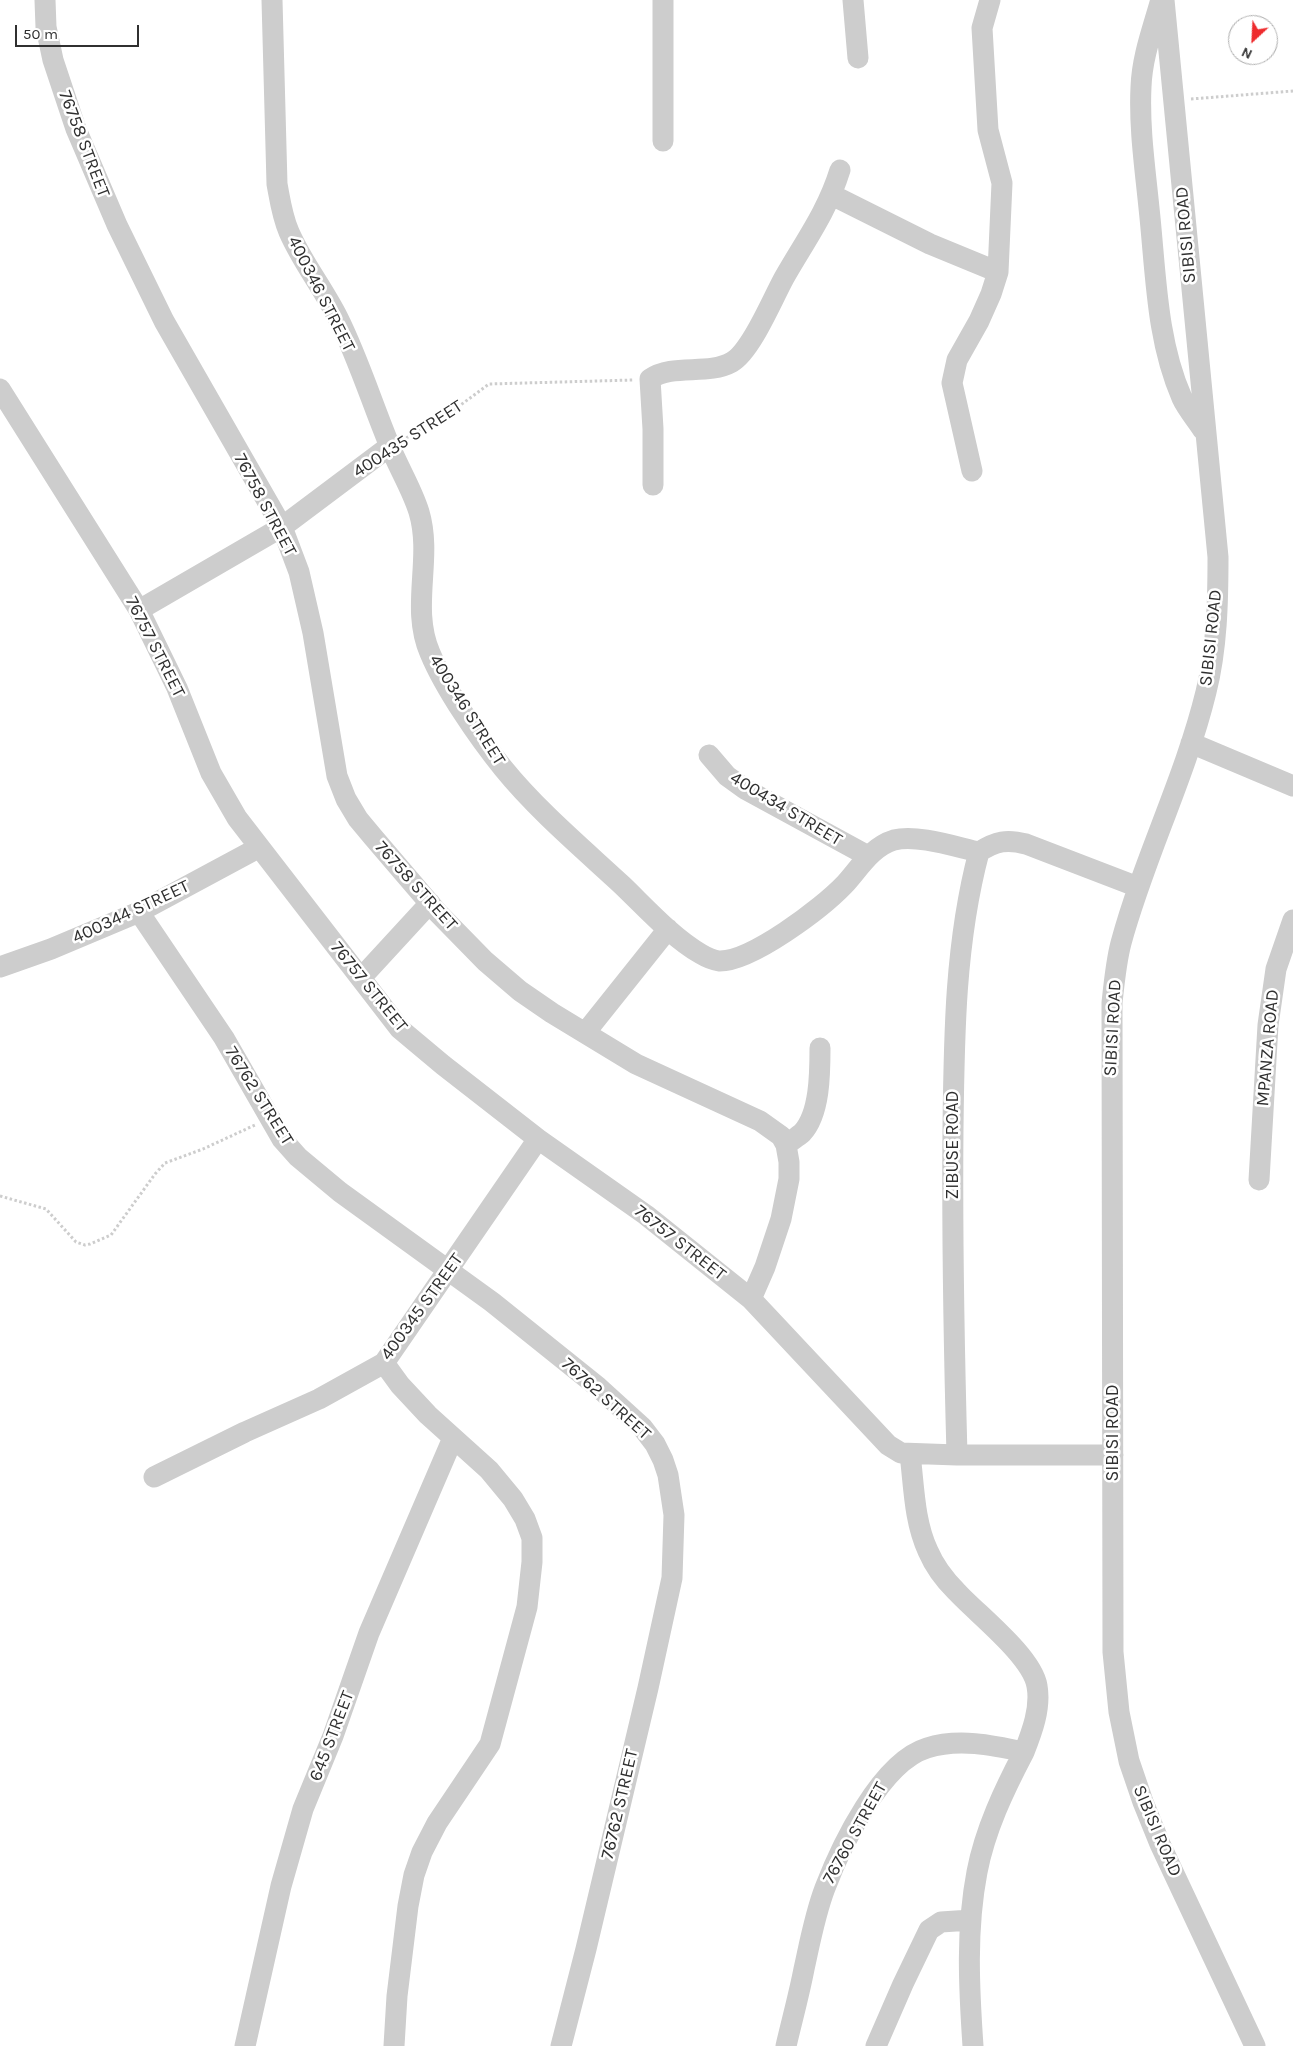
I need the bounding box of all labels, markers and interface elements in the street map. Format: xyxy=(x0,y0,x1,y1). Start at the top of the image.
scale bar xyxy=(18,15,141,47)
north arrow xyxy=(1228,15,1278,65)
text: 50 m xyxy=(23,25,58,43)
text: N xyxy=(1239,43,1255,63)
street label: 76758 STREET xyxy=(54,87,114,201)
street label: SIBISI ROAD xyxy=(1171,186,1201,284)
street label: 400346 STREET xyxy=(283,233,359,355)
street label: 400435 STREET xyxy=(349,395,467,483)
street label: 76758 STREET xyxy=(229,450,301,560)
street label: SIBISI ROAD xyxy=(1195,589,1227,687)
street label: 76757 STREET xyxy=(120,593,190,701)
street label: 400346 STREET xyxy=(424,650,510,770)
street label: 400434 STREET xyxy=(726,767,846,851)
street label: 76758 STREET xyxy=(370,837,462,935)
street label: 400344 STREET xyxy=(69,875,193,949)
street label: 76757 STREET xyxy=(326,937,412,1037)
street label: SIBISI ROAD xyxy=(1100,979,1126,1077)
street label: MPANZA ROAD xyxy=(1252,989,1284,1107)
street label: 76762 STREET xyxy=(220,1043,298,1149)
street label: ZIBUSE ROAD xyxy=(942,1091,964,1199)
street label: 76757 STREET xyxy=(630,1201,730,1285)
street label: 400345 STREET xyxy=(376,1249,468,1365)
street label: 76762 STREET xyxy=(557,1353,655,1445)
street label: SIBISI ROAD xyxy=(1102,1384,1124,1482)
street label: 645 STREET xyxy=(305,1688,359,1784)
street label: 76762 STREET xyxy=(597,1747,643,1861)
street label: 76760 STREET xyxy=(818,1779,892,1887)
street label: SIBISI ROAD xyxy=(1128,1782,1186,1880)

